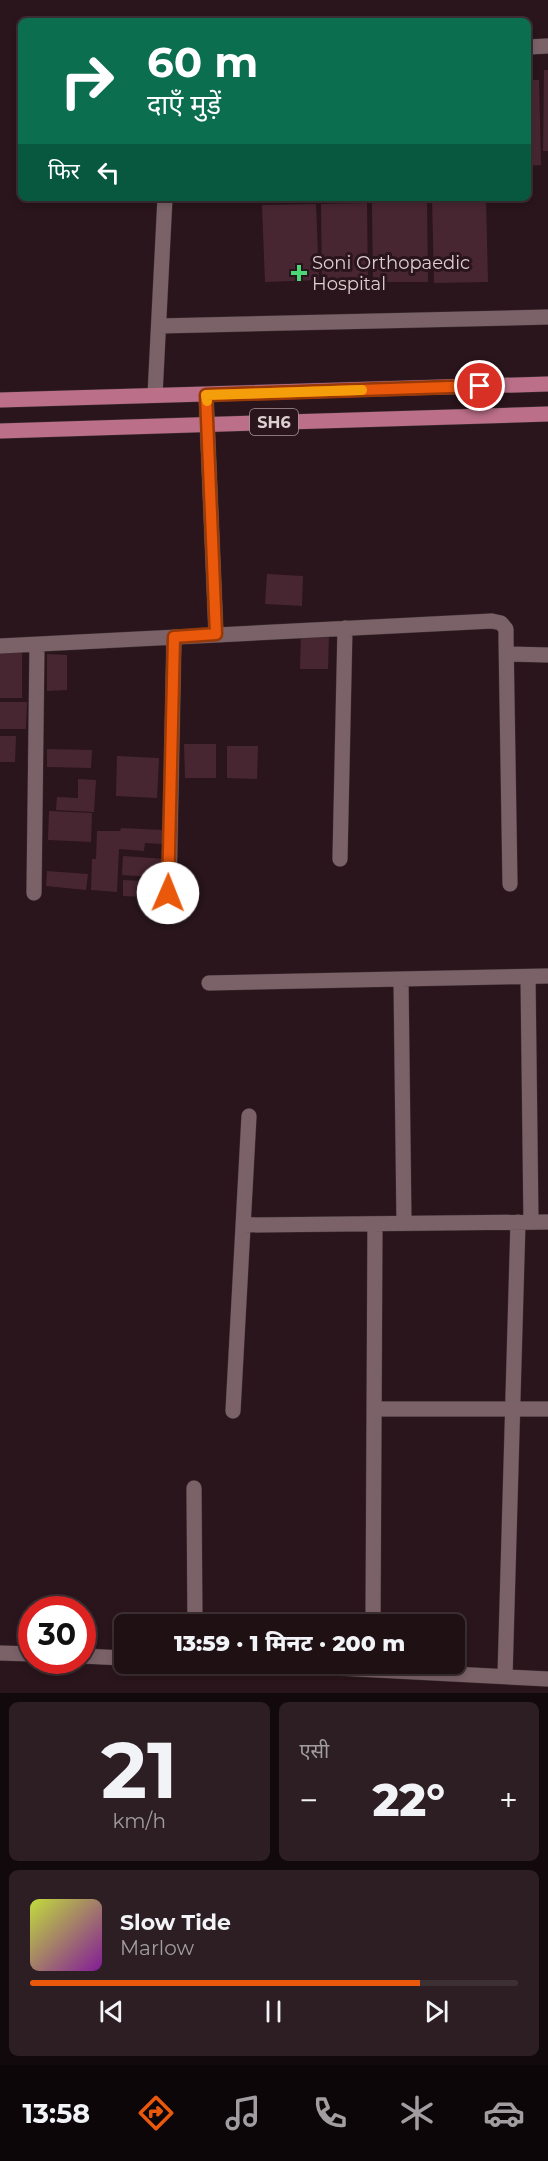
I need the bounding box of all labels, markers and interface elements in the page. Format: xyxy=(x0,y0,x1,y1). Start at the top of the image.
text: 60 m xyxy=(147,36,258,88)
icon: right xyxy=(48,42,126,120)
text: दाएँ मुड़ें xyxy=(147,88,221,121)
icon: left xyxy=(92,156,125,189)
text: फिर xyxy=(48,158,80,185)
place label: Soni Orthopaedic Hospital xyxy=(312,252,470,295)
marker: Soni Orthopaedic Hospital xyxy=(290,264,308,282)
pin xyxy=(454,360,505,411)
icon: arrive xyxy=(463,369,496,402)
road number: SH6 xyxy=(250,409,298,435)
position arrow xyxy=(136,861,200,925)
speed limit sign: 30 xyxy=(18,1596,96,1674)
text: 13:59 · 1 मिनट · 200 m xyxy=(174,1630,405,1657)
text: 21 xyxy=(101,1722,178,1818)
text: एसी xyxy=(300,1739,329,1763)
text: 22° xyxy=(372,1772,445,1827)
text: − xyxy=(300,1780,318,1820)
text: + xyxy=(499,1780,518,1820)
text: km/h xyxy=(113,1809,166,1833)
text: Slow Tide xyxy=(120,1909,231,1936)
text: Marlow xyxy=(120,1936,194,1960)
icon: previous xyxy=(95,1995,128,2028)
icon: pause xyxy=(257,1995,290,2028)
icon: next xyxy=(420,1995,453,2028)
icon: directions xyxy=(135,2092,177,2134)
icon: music xyxy=(222,2092,264,2134)
icon: phone xyxy=(309,2092,351,2134)
icon: climate xyxy=(396,2092,438,2134)
icon: car xyxy=(483,2092,525,2134)
text: 13:58 xyxy=(23,2097,90,2130)

